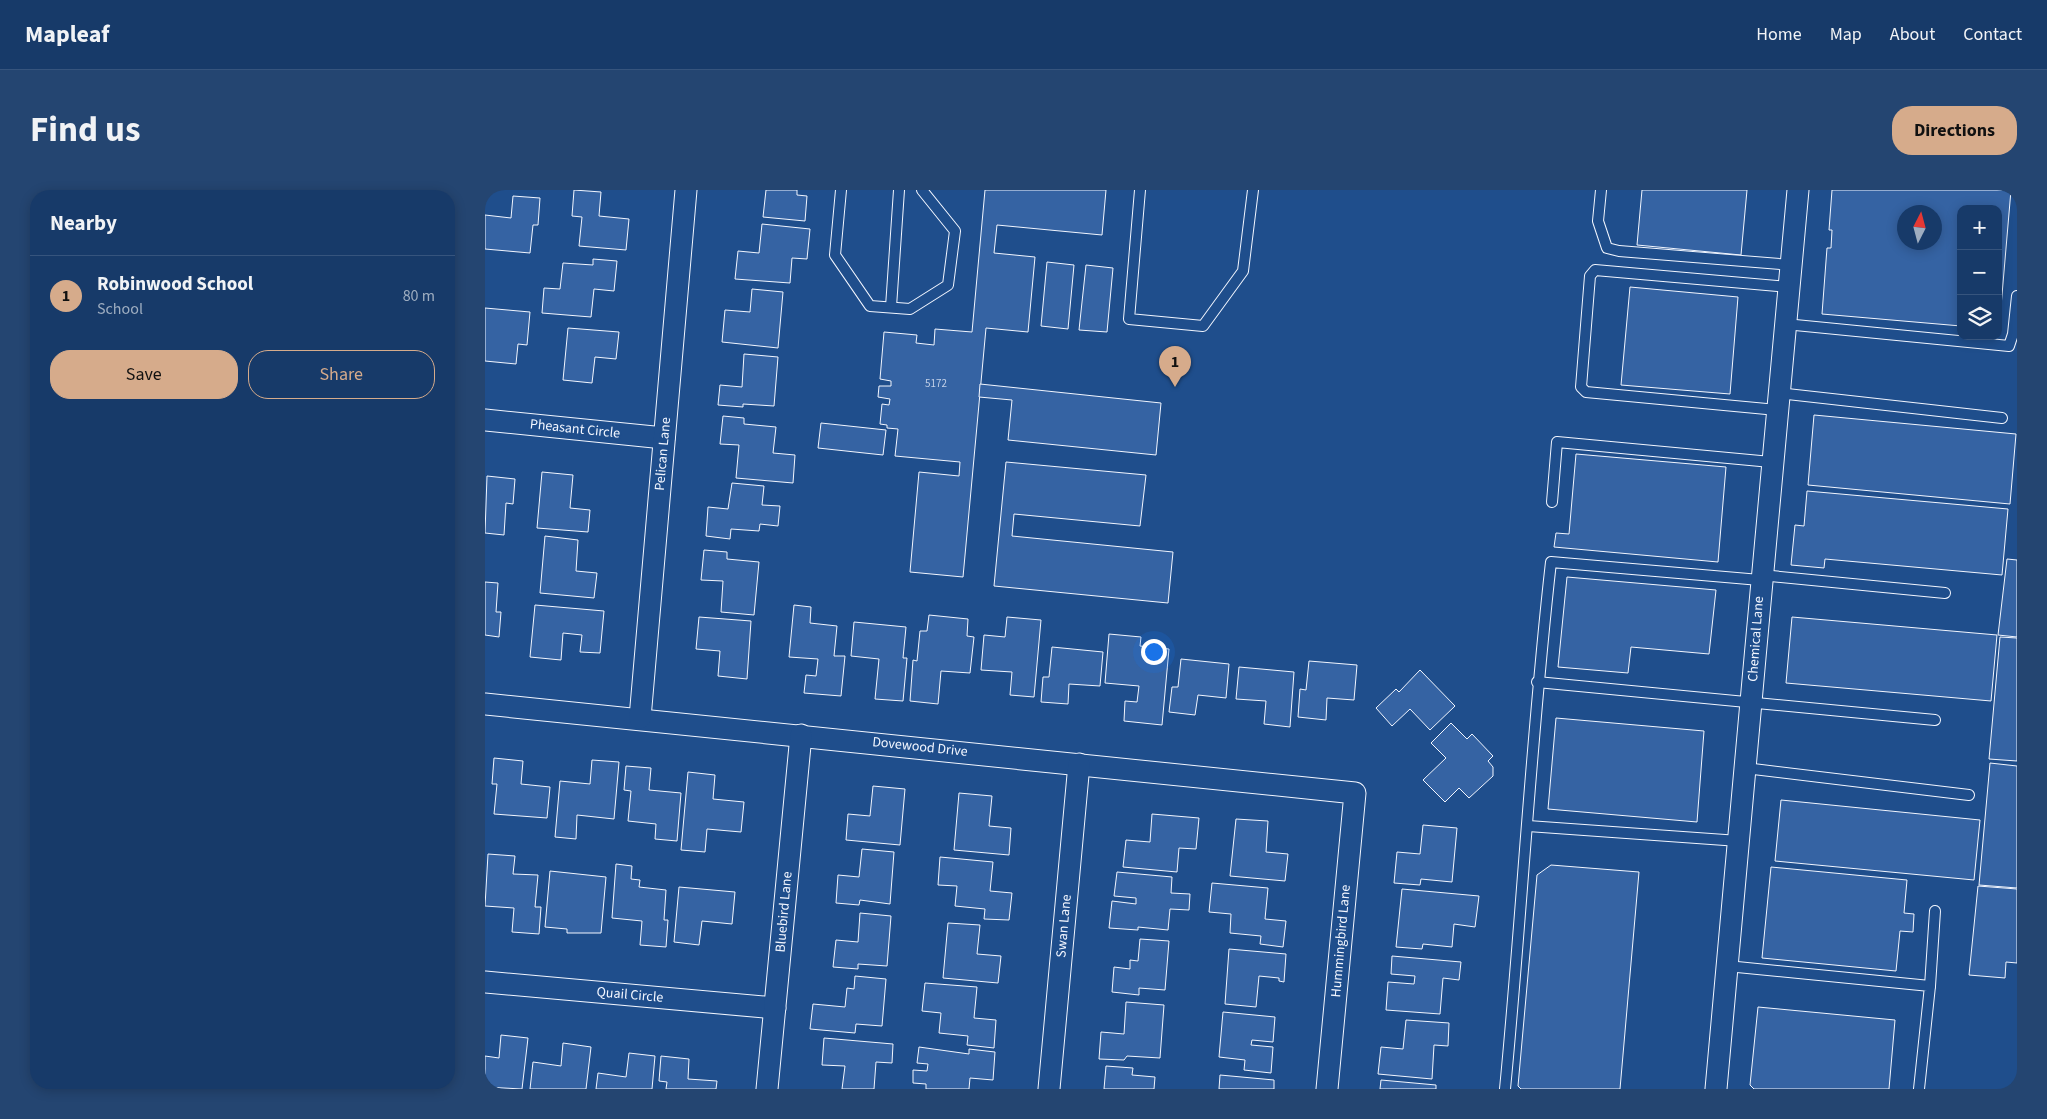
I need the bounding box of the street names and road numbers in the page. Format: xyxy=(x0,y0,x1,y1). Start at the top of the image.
street label: Pheasant Circle xyxy=(529,414,621,444)
street label: Pelican Lane xyxy=(650,416,676,492)
street label: Chemical Lane xyxy=(1743,595,1769,682)
street label: Dovewood Drive xyxy=(871,732,969,762)
street label: Bluebird Lane xyxy=(770,871,798,953)
street label: Hummingbird Lane xyxy=(1326,884,1356,998)
street label: Swan Lane xyxy=(1051,894,1077,958)
street label: Quail Circle xyxy=(596,982,664,1008)

